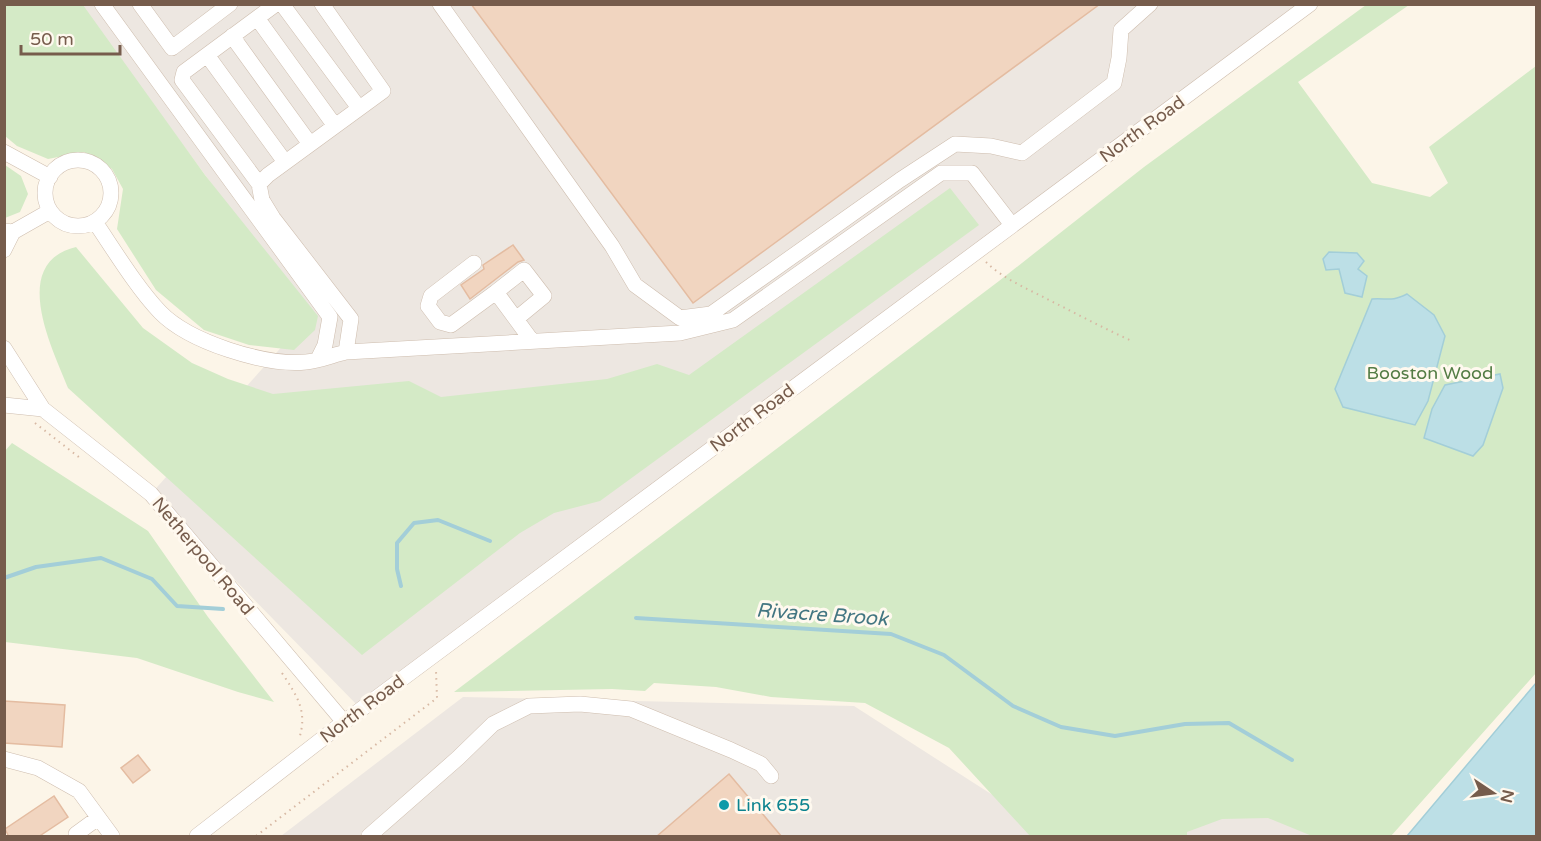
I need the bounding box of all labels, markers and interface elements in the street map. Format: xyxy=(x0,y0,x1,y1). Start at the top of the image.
scale bar xyxy=(21,18,120,56)
text: 50 m xyxy=(30,28,74,50)
street label: North Road xyxy=(1095,91,1189,167)
park label: Booston Wood xyxy=(1367,362,1493,384)
street label: North Road xyxy=(706,379,798,457)
street label: Netherpool Road xyxy=(147,493,259,619)
water label: Rivacre Brook xyxy=(755,598,891,632)
street label: North Road xyxy=(316,670,408,748)
north arrow xyxy=(1463,763,1523,823)
text: N xyxy=(1495,788,1518,805)
place label: Link 655 xyxy=(736,794,810,816)
marker: Link 655 xyxy=(717,798,731,812)

